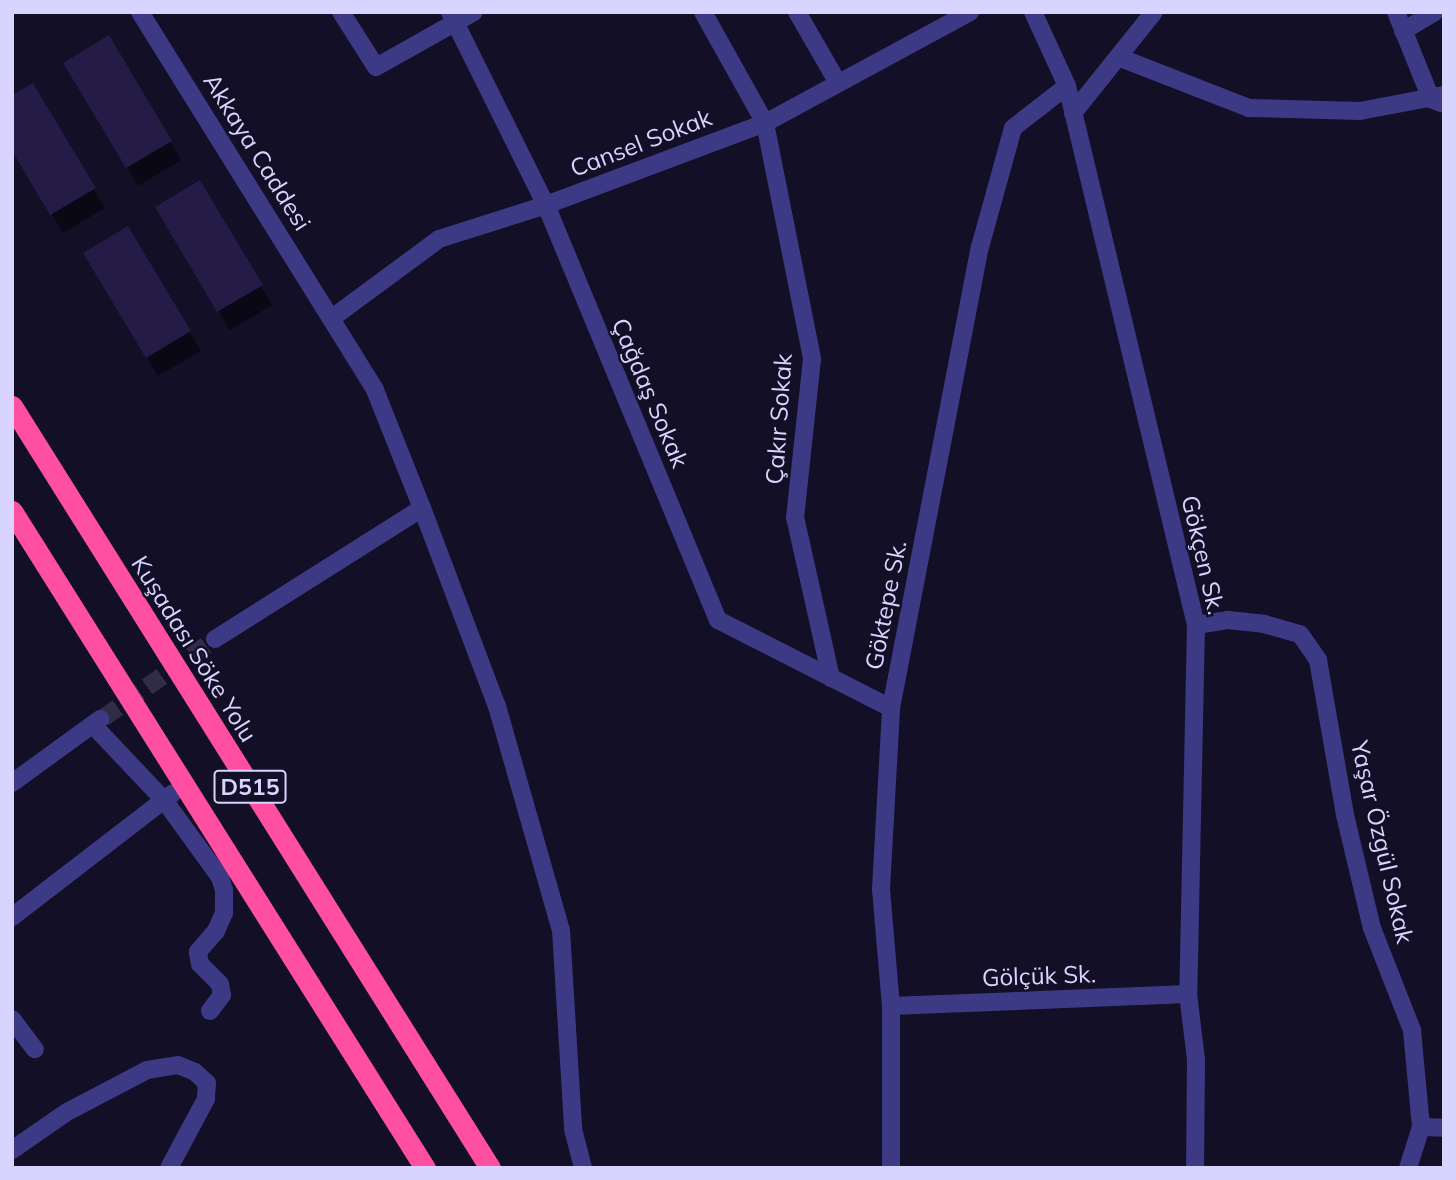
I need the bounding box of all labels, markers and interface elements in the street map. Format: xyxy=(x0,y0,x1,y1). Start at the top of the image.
street label: Akkaya Caddesi xyxy=(197,68,317,236)
street label: Cansel Sokak xyxy=(566,103,716,183)
street label: Çağdaş Sokak xyxy=(606,314,694,472)
street label: Çakır Sokak xyxy=(760,353,798,485)
street label: Gökçen Sk. xyxy=(1175,493,1231,617)
street label: Göktepe Sk. xyxy=(859,538,913,672)
street label: Kuşadası Söke Yolu xyxy=(125,551,263,747)
street label: Yaşar Özgül Sokak xyxy=(1345,738,1419,946)
road number: D515 xyxy=(213,768,287,806)
street label: Gölçük Sk. xyxy=(981,960,1097,992)

